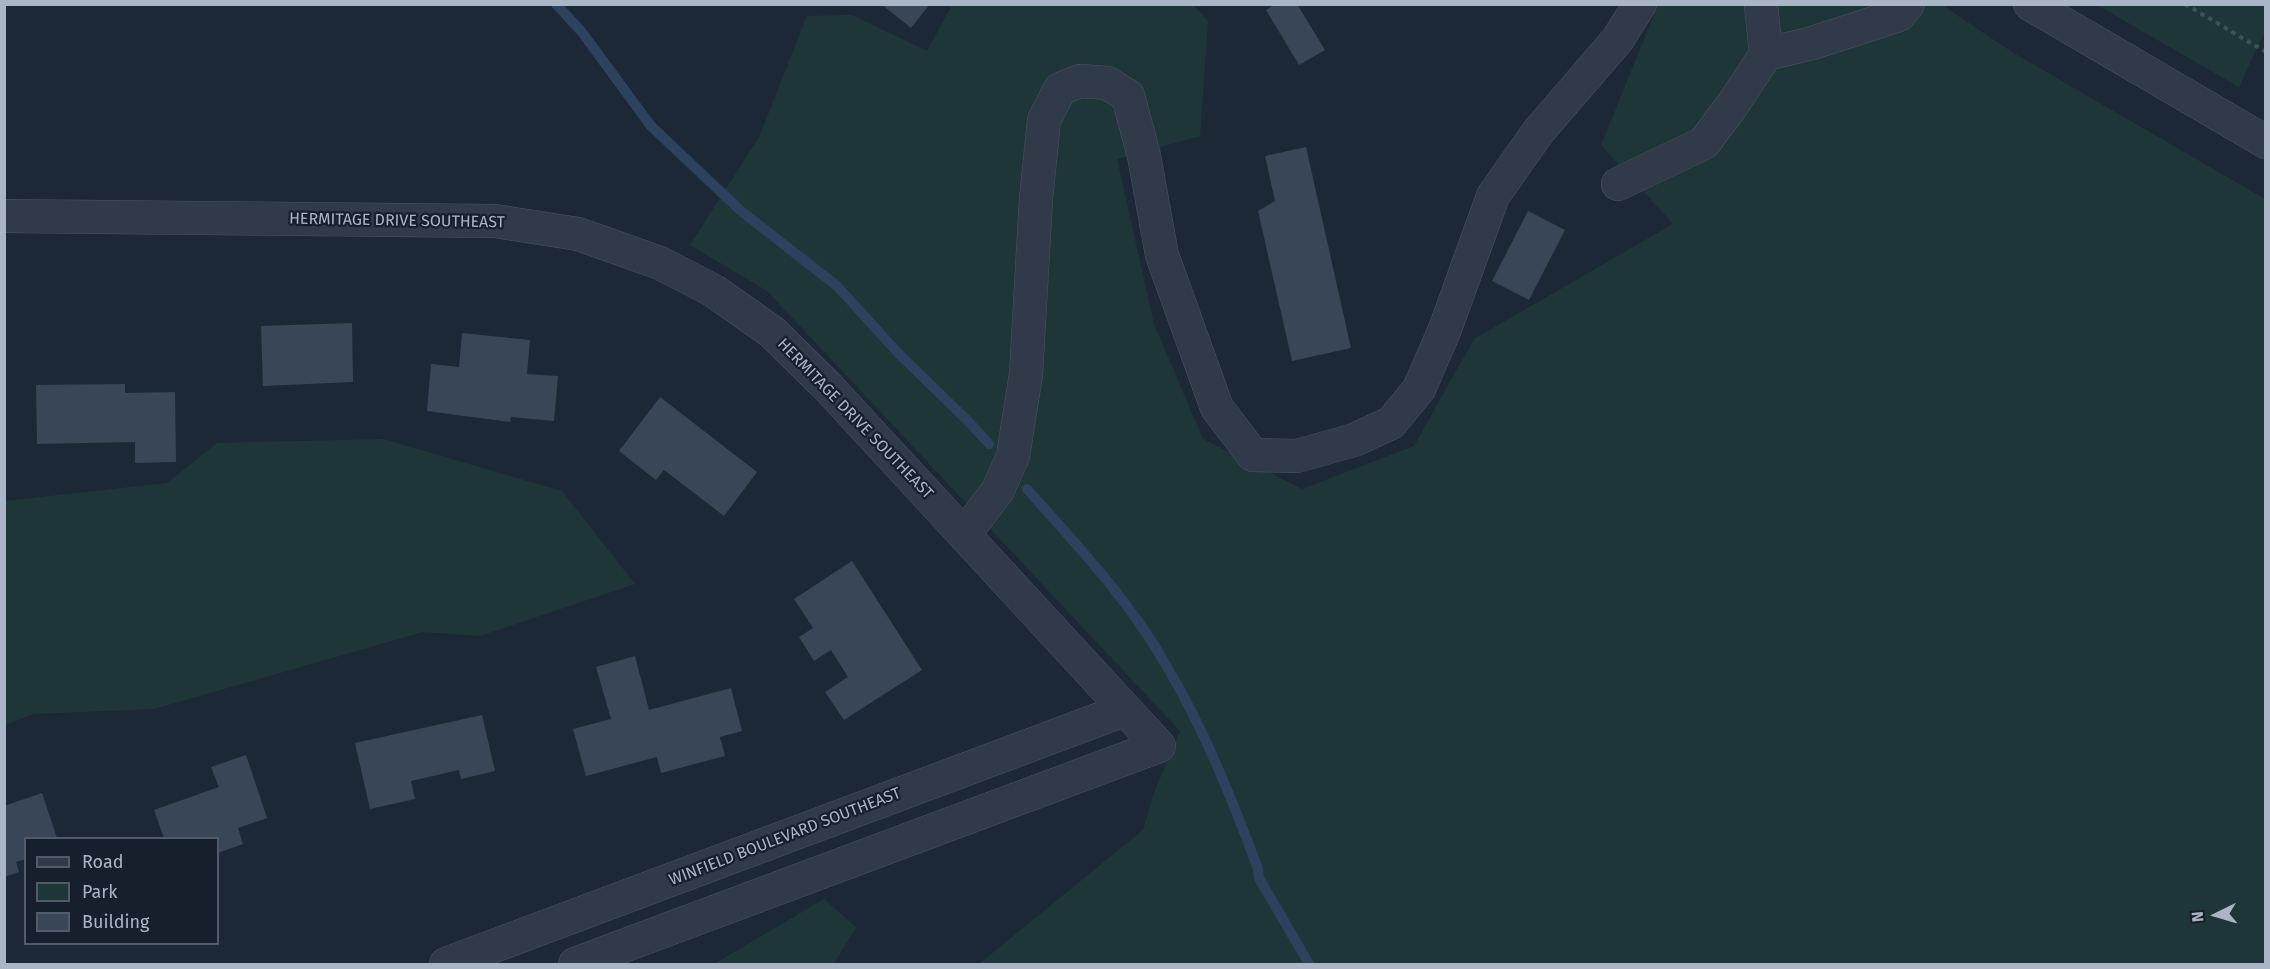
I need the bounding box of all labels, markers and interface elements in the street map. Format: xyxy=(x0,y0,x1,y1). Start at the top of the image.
street label: HERMITAGE DRIVE SOUTHEAST xyxy=(289,210,505,232)
street label: HERMITAGE DRIVE SOUTHEAST xyxy=(773,335,937,503)
street label: WINFIELD BOULEVARD SOUTHEAST xyxy=(667,784,903,890)
legend xyxy=(24,837,219,945)
text: Road xyxy=(82,851,124,873)
text: Park xyxy=(82,881,117,903)
north arrow xyxy=(2186,885,2246,945)
text: Building xyxy=(82,911,149,933)
text: N xyxy=(2188,911,2207,923)

